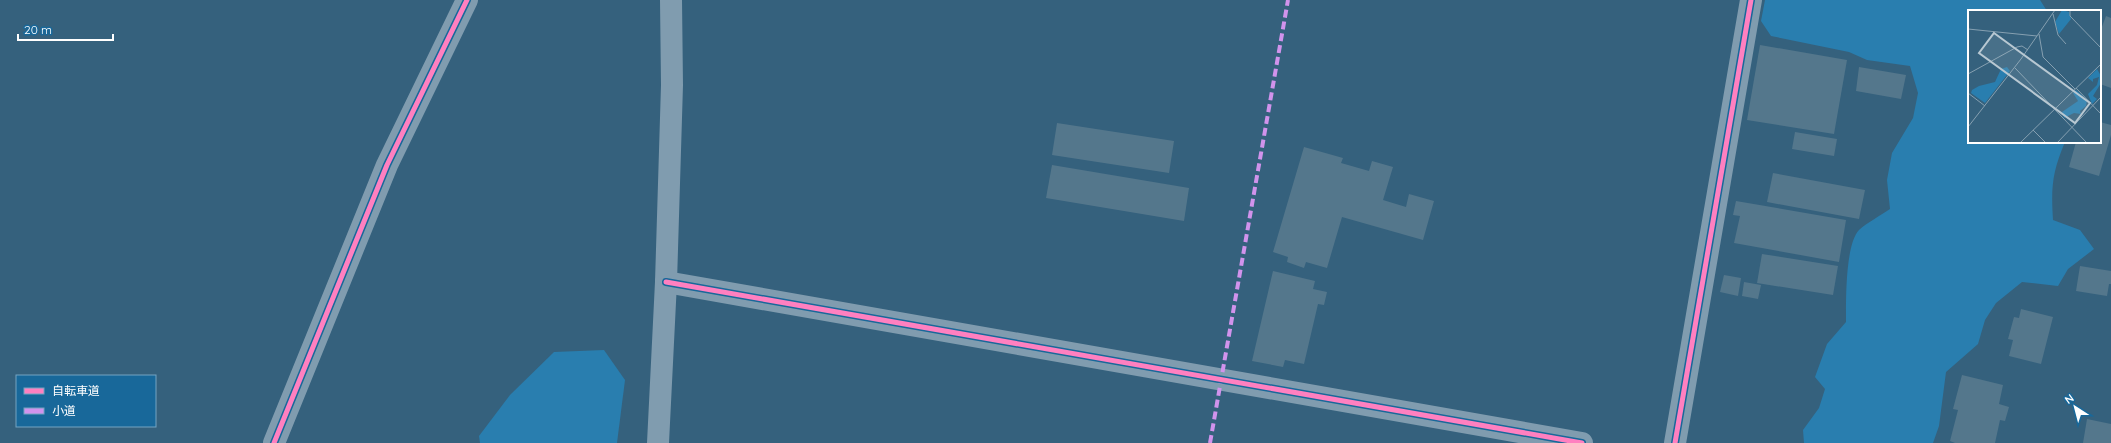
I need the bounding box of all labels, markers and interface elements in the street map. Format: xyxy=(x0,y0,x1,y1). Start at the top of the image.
inset map xyxy=(1968,10,2101,143)
scale bar xyxy=(18,16,113,42)
text: 20 m xyxy=(24,22,52,37)
legend xyxy=(16,375,156,427)
text: 自転車道 xyxy=(52,383,100,398)
north arrow xyxy=(2055,387,2095,427)
text: N xyxy=(2062,391,2077,407)
text: 小道 xyxy=(52,403,76,418)

